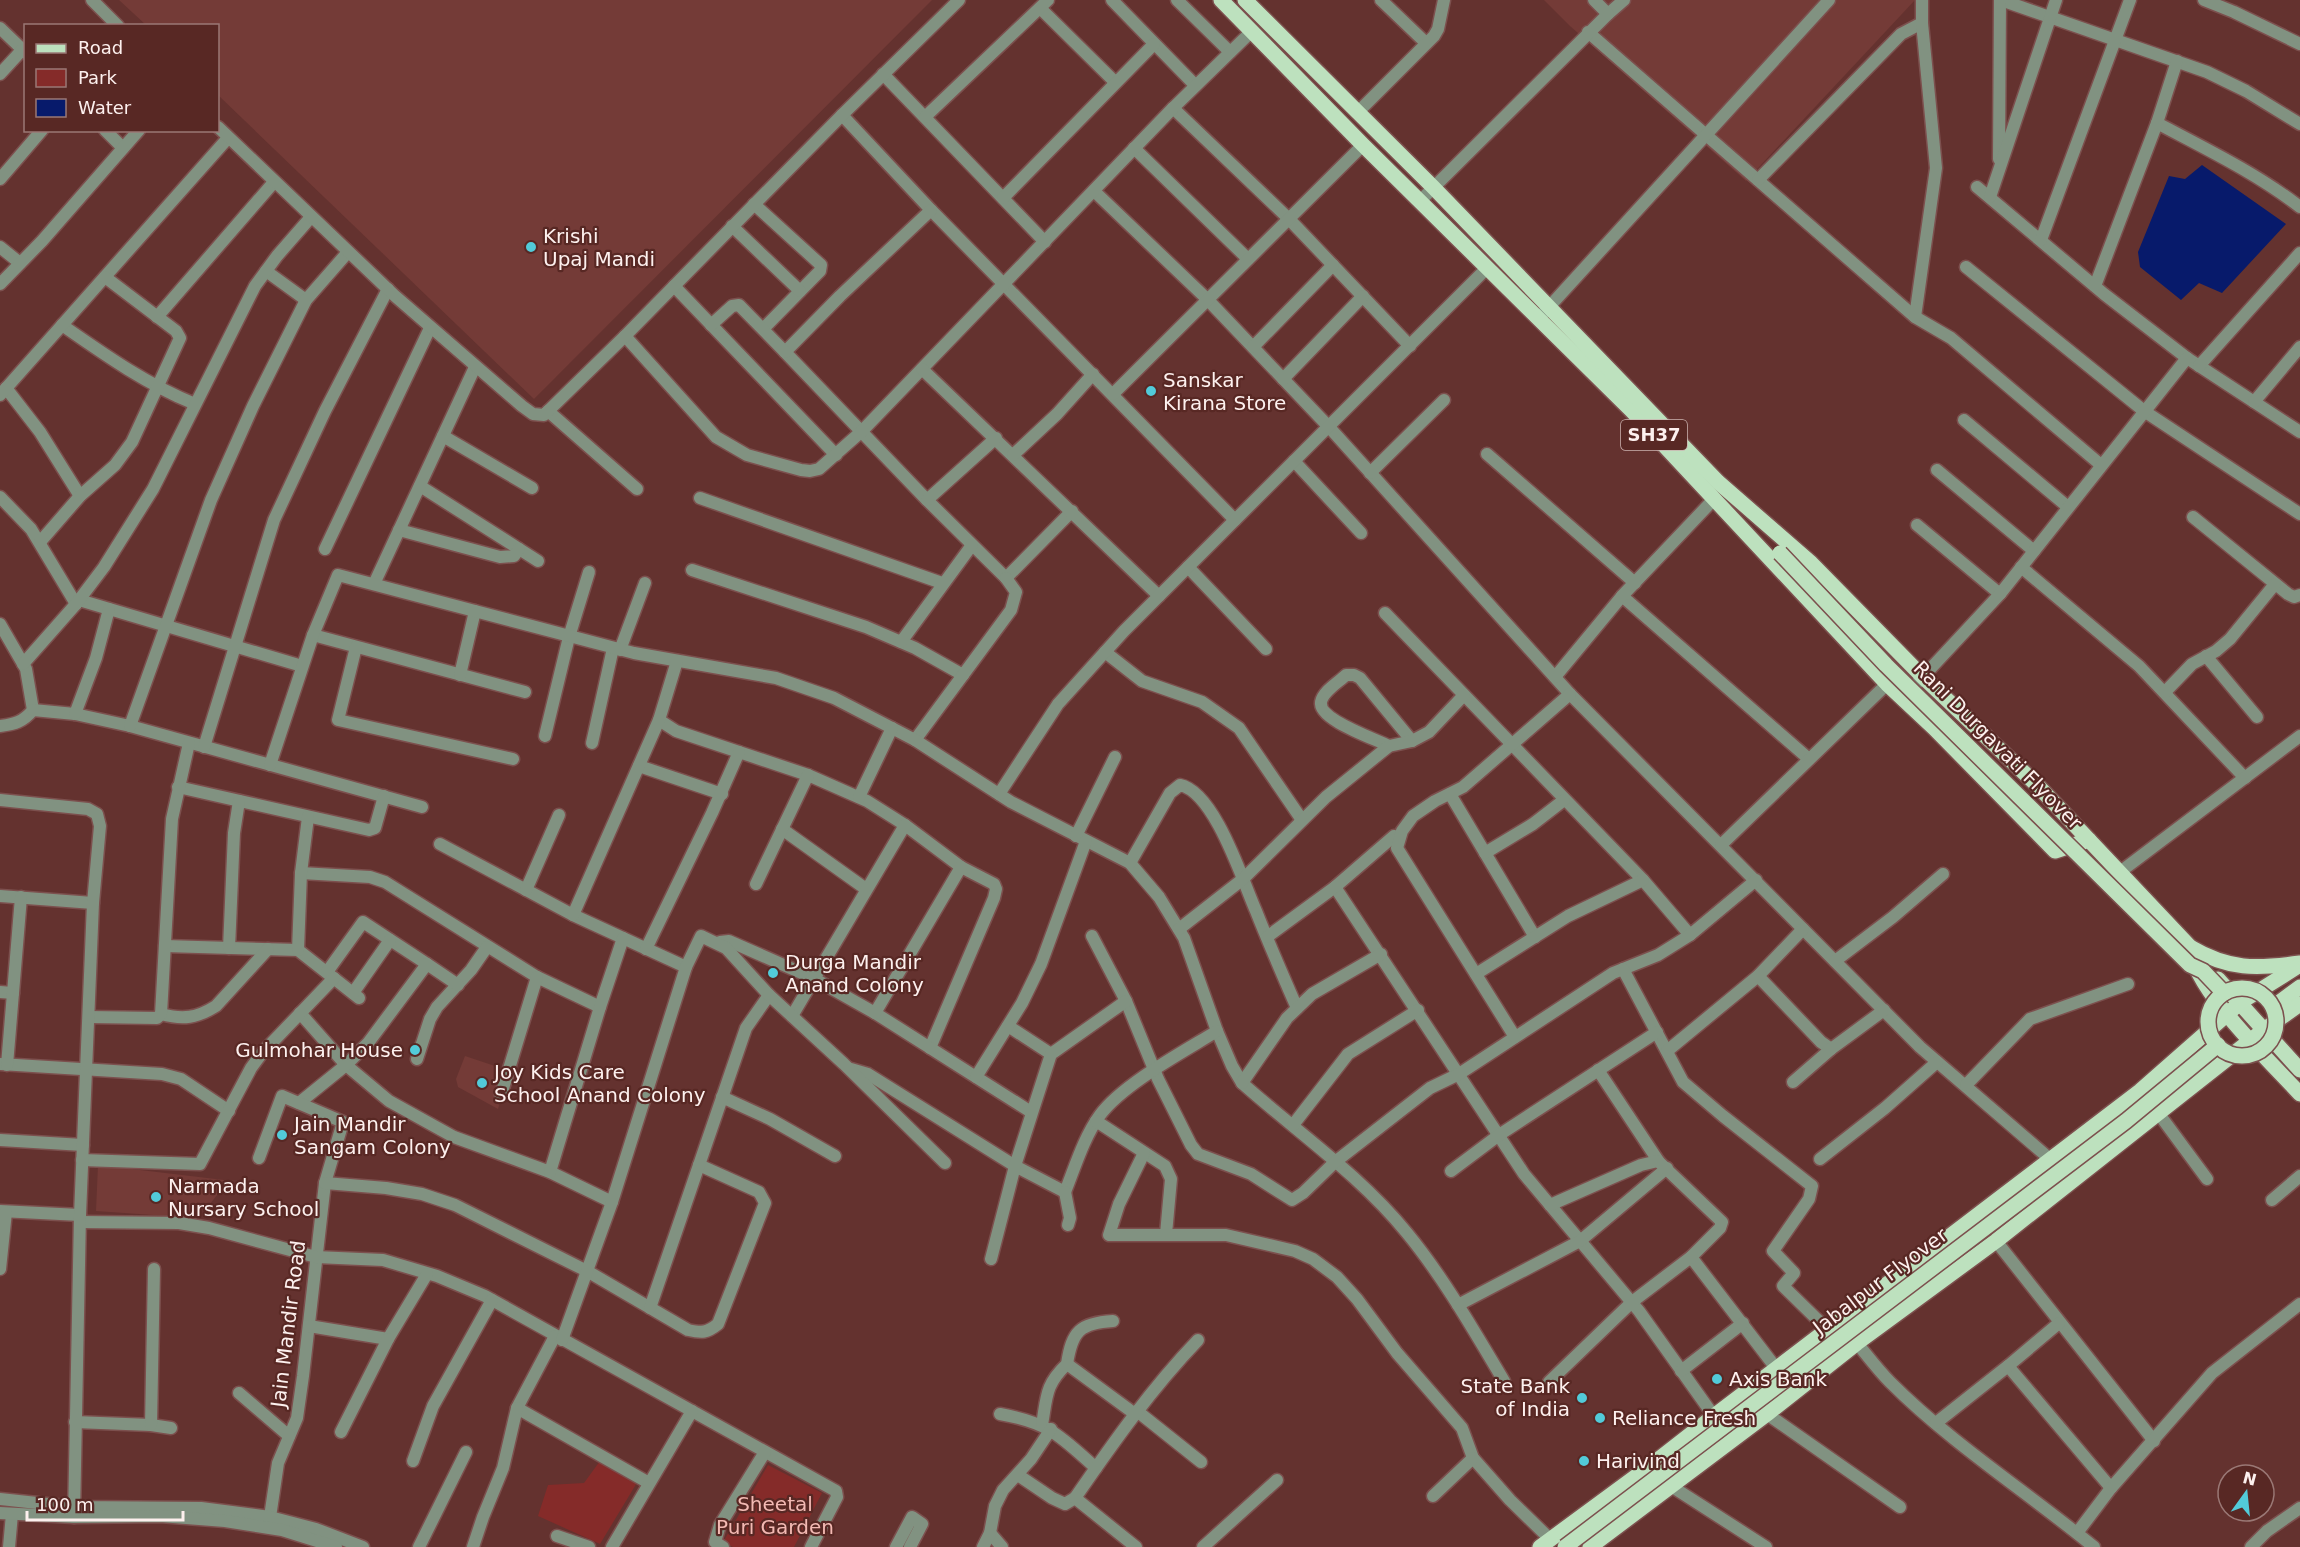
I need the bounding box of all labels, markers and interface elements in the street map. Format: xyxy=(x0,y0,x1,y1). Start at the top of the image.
legend xyxy=(24,24,219,132)
text: Road xyxy=(78,37,123,58)
text: Park xyxy=(78,67,117,88)
text: Water xyxy=(78,97,132,118)
place label: Krishi Upaj Mandi xyxy=(543,224,655,271)
marker: Krishi Upaj Mandi xyxy=(524,240,538,254)
place label: Sanskar Kirana Store xyxy=(1163,368,1286,415)
marker: Sanskar Kirana Store xyxy=(1144,384,1158,398)
road number: SH37 xyxy=(1621,420,1687,450)
street label: Rani Durgavati Flyover xyxy=(1909,656,2088,835)
place label: Durga Mandir Anand Colony xyxy=(785,950,924,997)
marker: Durga Mandir Anand Colony xyxy=(766,966,780,980)
place label: Gulmohar House xyxy=(235,1038,403,1062)
marker: Gulmohar House xyxy=(408,1043,422,1057)
place label: Joy Kids Care School Anand Colony xyxy=(492,1060,706,1107)
marker: Joy Kids Care School Anand Colony xyxy=(475,1076,489,1090)
place label: Jain Mandir Sangam Colony xyxy=(292,1112,451,1159)
marker: Jain Mandir Sangam Colony xyxy=(275,1128,289,1142)
place label: Narmada Nursary School xyxy=(168,1174,319,1221)
marker: Narmada Nursary School xyxy=(149,1190,163,1204)
street label: Jabalpur Flyover xyxy=(1806,1222,1953,1341)
street label: Jain Mandir Road xyxy=(266,1239,310,1411)
place label: Axis Bank xyxy=(1729,1367,1828,1391)
marker: Axis Bank xyxy=(1710,1372,1724,1386)
place label: State Bank of India xyxy=(1460,1374,1570,1421)
marker: State Bank of India xyxy=(1575,1391,1589,1405)
place label: Reliance Fresh xyxy=(1612,1406,1756,1430)
marker: Reliance Fresh xyxy=(1593,1411,1607,1425)
place label: Harivind xyxy=(1596,1449,1680,1473)
marker: Harivind xyxy=(1577,1454,1591,1468)
north arrow xyxy=(2216,1463,2276,1523)
text: N xyxy=(2241,1468,2259,1490)
scale bar xyxy=(27,1484,183,1522)
park label: Sheetal Puri Garden xyxy=(716,1492,834,1539)
text: 100 m xyxy=(36,1494,94,1515)

